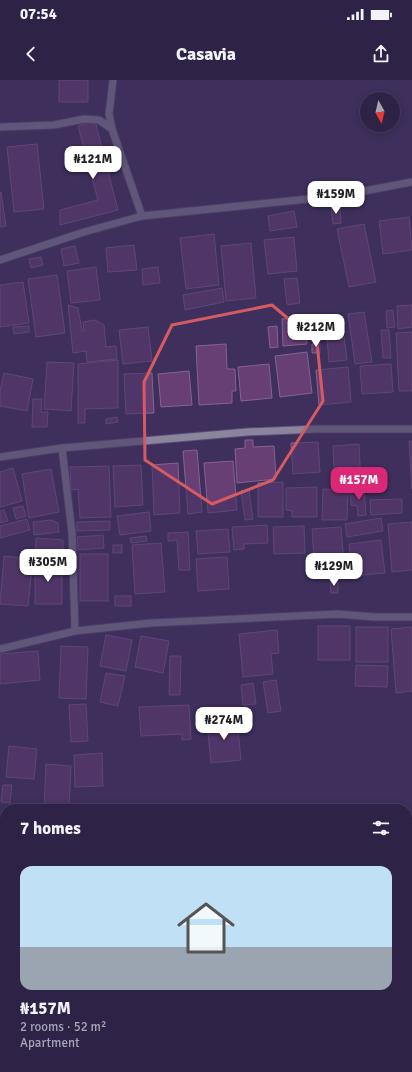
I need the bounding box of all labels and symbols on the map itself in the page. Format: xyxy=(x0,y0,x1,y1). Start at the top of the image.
north arrow xyxy=(360,92,400,132)
pin: ₦121M xyxy=(65,146,121,180)
pin: ₦159M xyxy=(308,181,364,215)
pin: ₦212M xyxy=(288,314,344,348)
pin: ₦157M xyxy=(331,467,387,501)
pin: ₦305M xyxy=(20,549,76,583)
pin: ₦129M xyxy=(306,553,362,587)
pin: ₦274M xyxy=(196,707,252,741)

